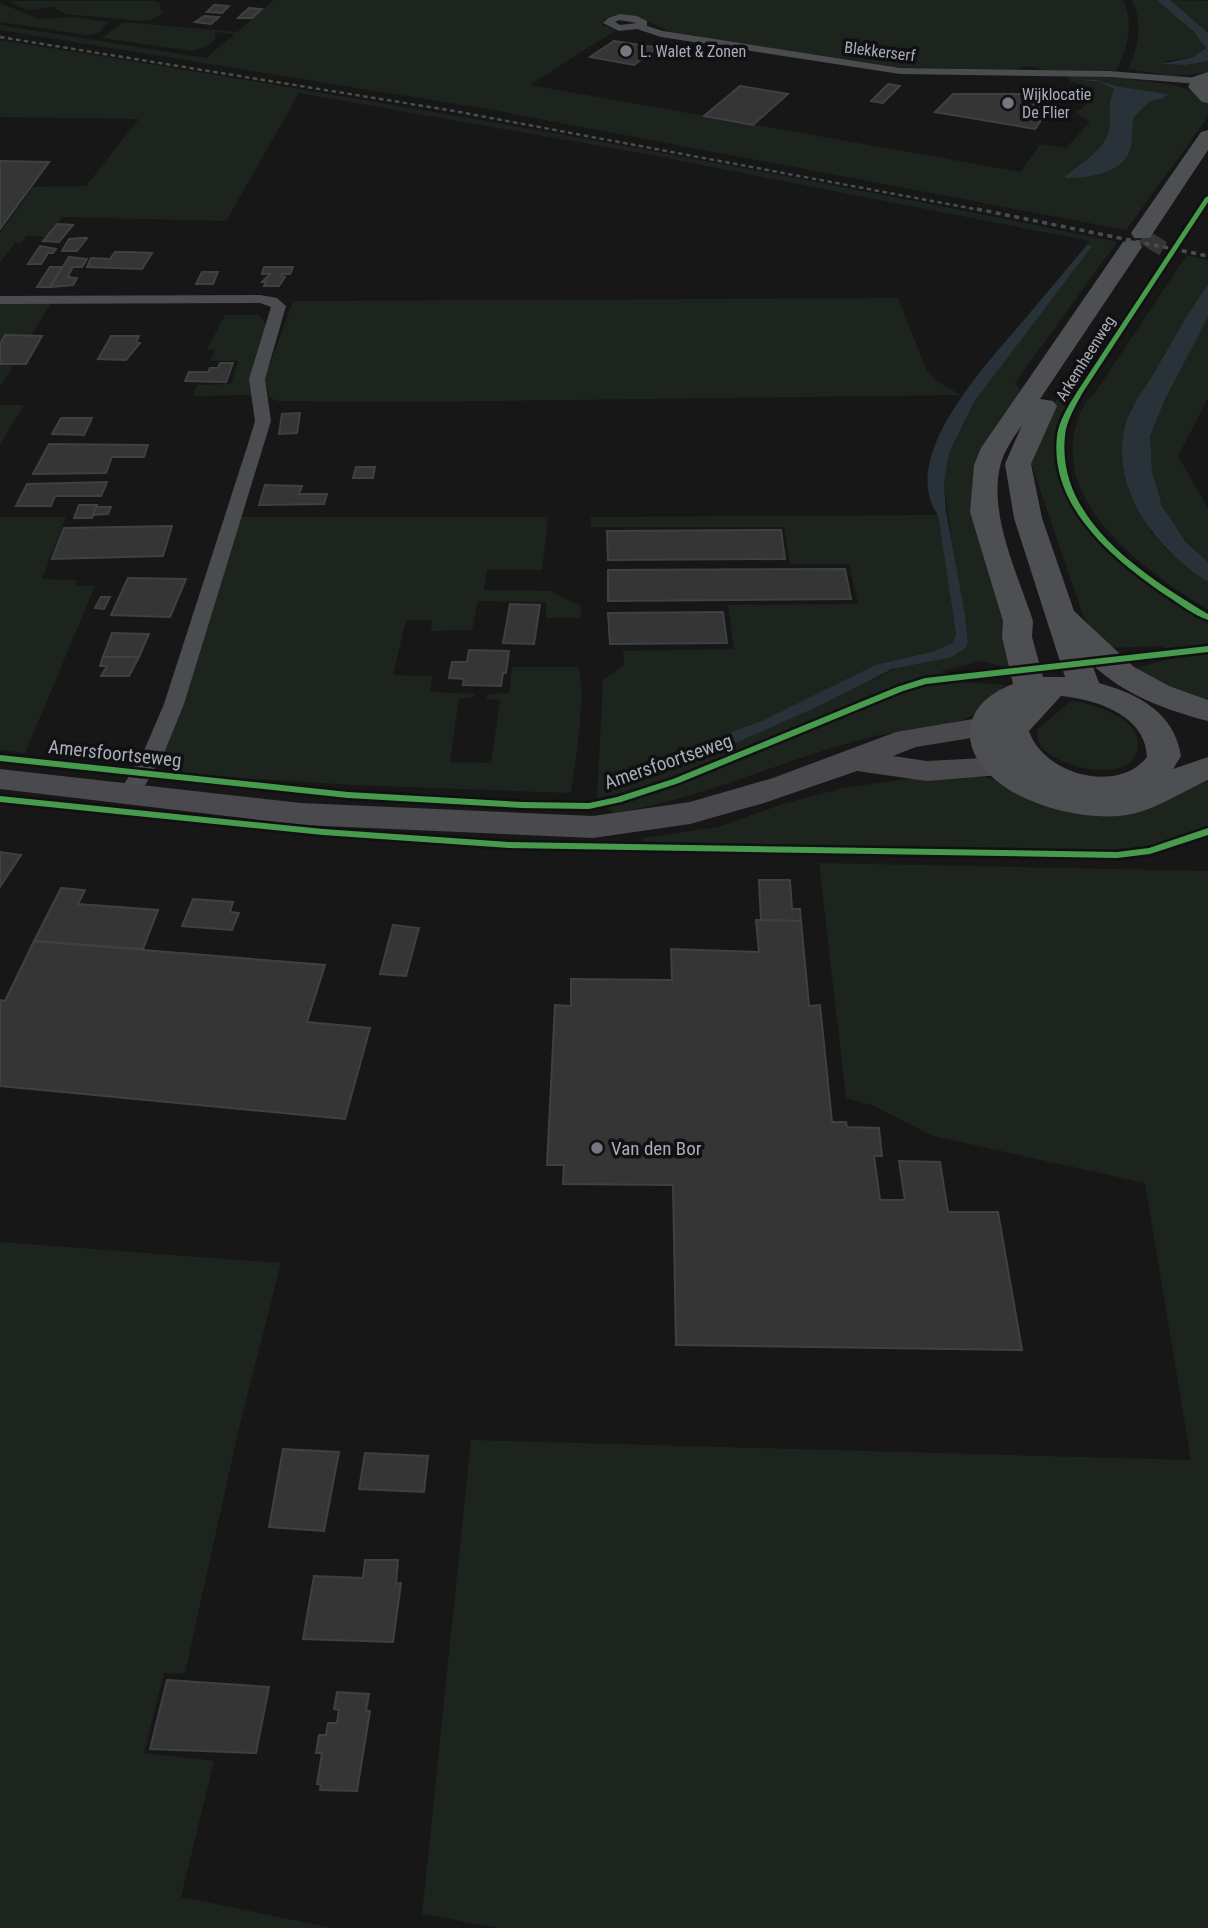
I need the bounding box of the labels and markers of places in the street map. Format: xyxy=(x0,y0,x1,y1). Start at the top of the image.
place label: L. Walet & Zonen xyxy=(640,42,746,61)
marker: L. Walet & Zonen xyxy=(618,43,634,59)
place label: Wijklocatie De Flier xyxy=(1022,85,1091,122)
marker: Wijklocatie De Flier xyxy=(1000,95,1016,111)
place label: Van den Bor xyxy=(611,1137,702,1160)
marker: Van den Bor xyxy=(589,1140,605,1156)

